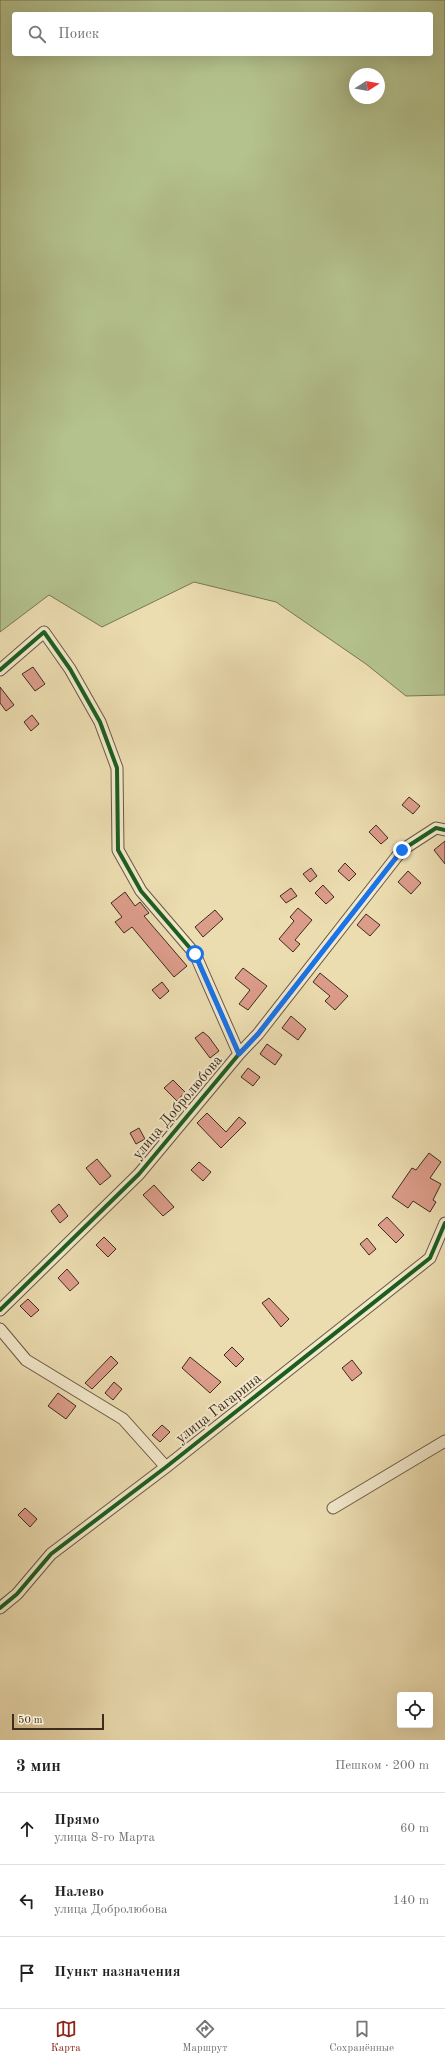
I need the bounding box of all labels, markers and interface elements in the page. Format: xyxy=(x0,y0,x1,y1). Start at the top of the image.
search box xyxy=(12,12,433,56)
icon: search xyxy=(26,23,48,45)
text: Поиск xyxy=(58,27,99,42)
north arrow xyxy=(349,68,385,104)
route end xyxy=(393,841,411,859)
route start xyxy=(186,945,204,963)
street label: улица Добролюбова xyxy=(130,1053,226,1163)
street label: улица Гагарина xyxy=(173,1371,265,1447)
map controls xyxy=(397,1692,433,1728)
button: locate xyxy=(397,1692,433,1728)
scale bar xyxy=(12,1712,104,1731)
text: 50 m xyxy=(18,1715,43,1726)
text: 3 мин xyxy=(16,1758,61,1775)
text: Пешком · 200 m xyxy=(335,1759,429,1772)
text: Прямо xyxy=(54,1813,100,1828)
icon: ahead xyxy=(16,1818,38,1840)
text: 60 m xyxy=(400,1822,429,1835)
text: улица 8-го Марта xyxy=(54,1831,155,1844)
text: Налево xyxy=(54,1885,104,1900)
icon: left xyxy=(16,1890,38,1912)
text: 140 m xyxy=(392,1894,429,1907)
text: улица Добролюбова xyxy=(54,1903,167,1916)
icon: arrive xyxy=(16,1962,38,1984)
text: Пункт назначения xyxy=(54,1965,181,1980)
tab: Карта xyxy=(51,2018,81,2056)
tab: Маршрут xyxy=(182,2018,228,2056)
tab: Сохранённые xyxy=(329,2018,394,2056)

